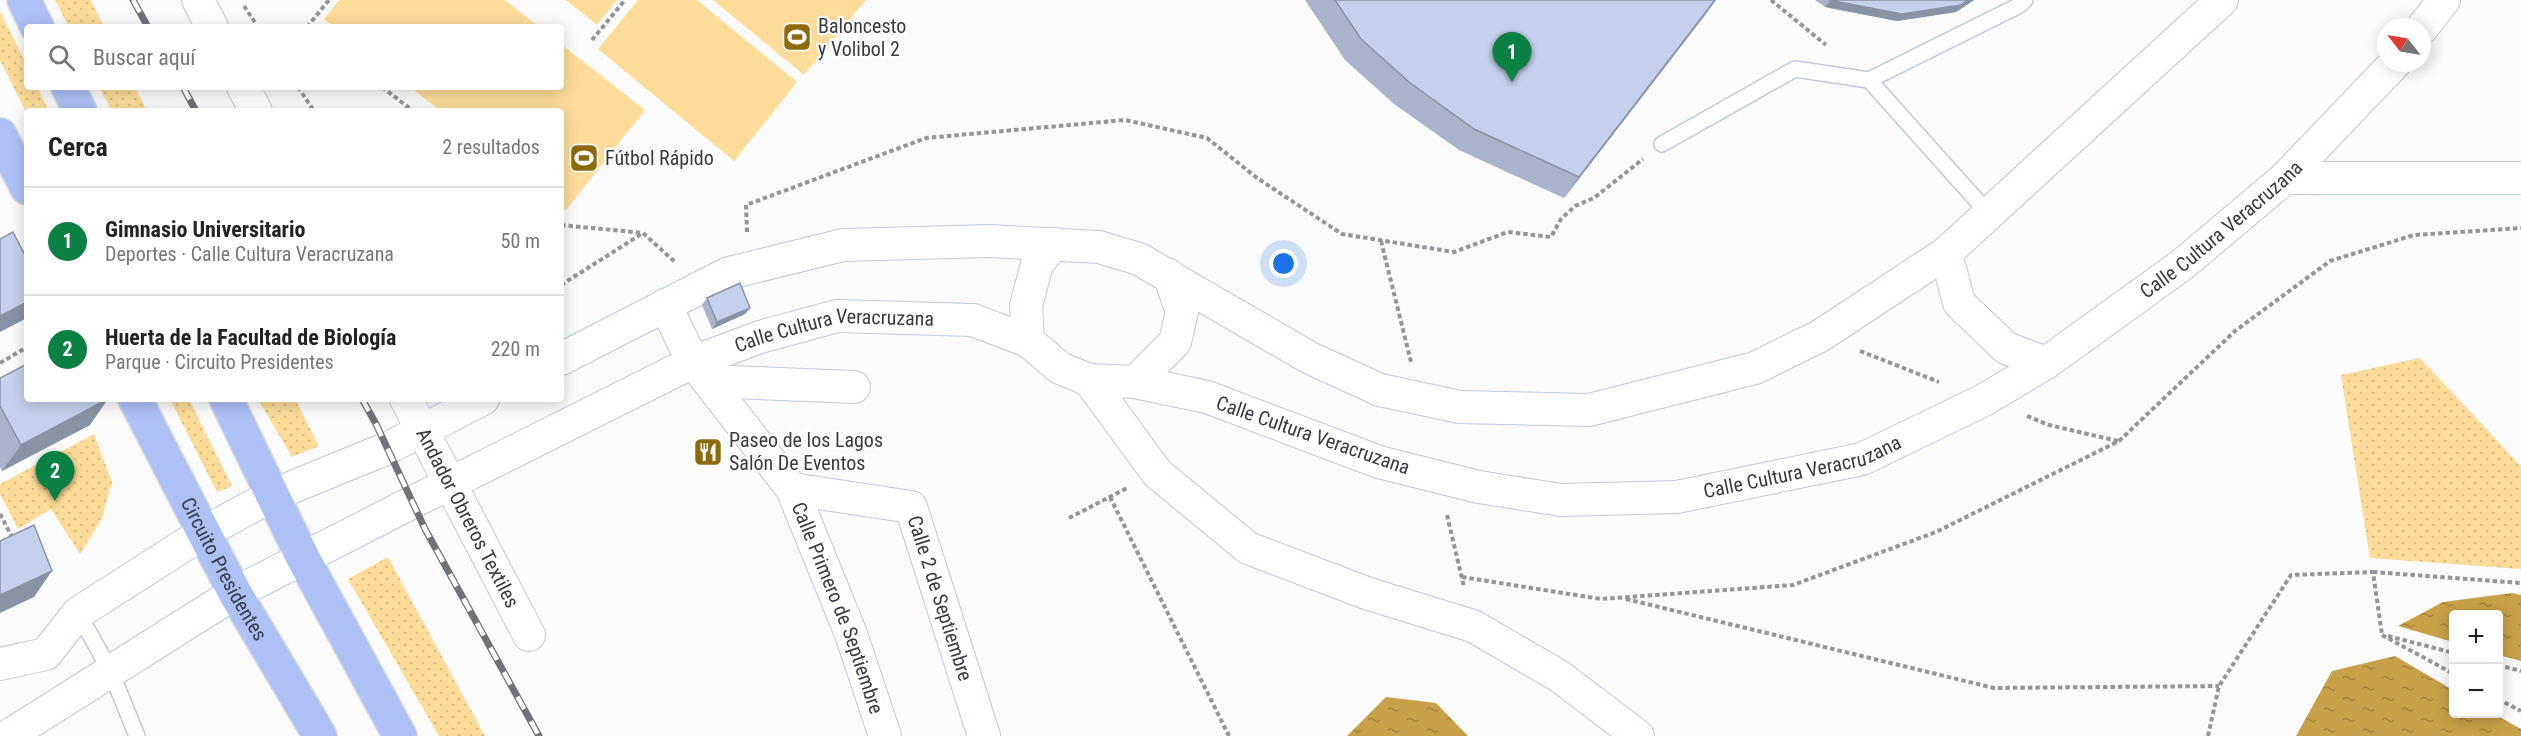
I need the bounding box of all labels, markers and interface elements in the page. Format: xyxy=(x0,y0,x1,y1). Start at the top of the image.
place label: Baloncesto y Volibol 2 xyxy=(818,14,906,61)
north arrow xyxy=(2377,18,2431,72)
sports icon: Baloncesto y Volibol 2 xyxy=(781,21,813,53)
search box xyxy=(24,24,564,90)
pin: 1 xyxy=(1492,32,1532,82)
icon: search xyxy=(45,41,78,74)
text: Buscar aquí xyxy=(93,45,196,70)
text: Cerca xyxy=(48,132,108,162)
text: 2 resultados xyxy=(442,135,540,159)
sports icon: Fútbol Rápido xyxy=(568,142,600,174)
place label: Fútbol Rápido xyxy=(605,146,714,170)
street label: Calle Cultura Veracruzana xyxy=(2135,156,2307,303)
text: Gimnasio Universitario xyxy=(105,217,305,242)
text: 1 xyxy=(62,229,73,253)
text: 50 m xyxy=(501,229,540,253)
text: Deportes · Calle Cultura Veracruzana xyxy=(105,242,394,266)
your location xyxy=(1269,249,1298,278)
street label: Calle Cultura Veracruzana xyxy=(731,304,934,357)
text: Huerta de la Facultad de Biología xyxy=(105,325,396,350)
text: 2 xyxy=(62,337,73,361)
text: 220 m xyxy=(491,337,540,361)
text: Parque · Circuito Presidentes xyxy=(105,350,334,374)
street label: Calle Cultura Veracruzana xyxy=(1213,391,1413,479)
street label: Andador Obreros Textiles xyxy=(411,424,525,612)
place label: Paseo de los Lagos Salón De Eventos xyxy=(729,428,883,475)
street label: Calle Cultura Veracruzana xyxy=(1701,430,1905,503)
restaurant icon: Paseo de los Lagos Salón De Eventos xyxy=(692,436,724,468)
pin: 2 xyxy=(36,452,74,501)
street label: Circuito Presidentes xyxy=(176,493,273,645)
street label: Calle Primero de Septiembre xyxy=(787,499,889,717)
street label: Calle 2 de Septiembre xyxy=(902,512,978,684)
map controls xyxy=(2449,610,2503,718)
button: + xyxy=(2449,610,2503,664)
button: − xyxy=(2449,664,2503,718)

